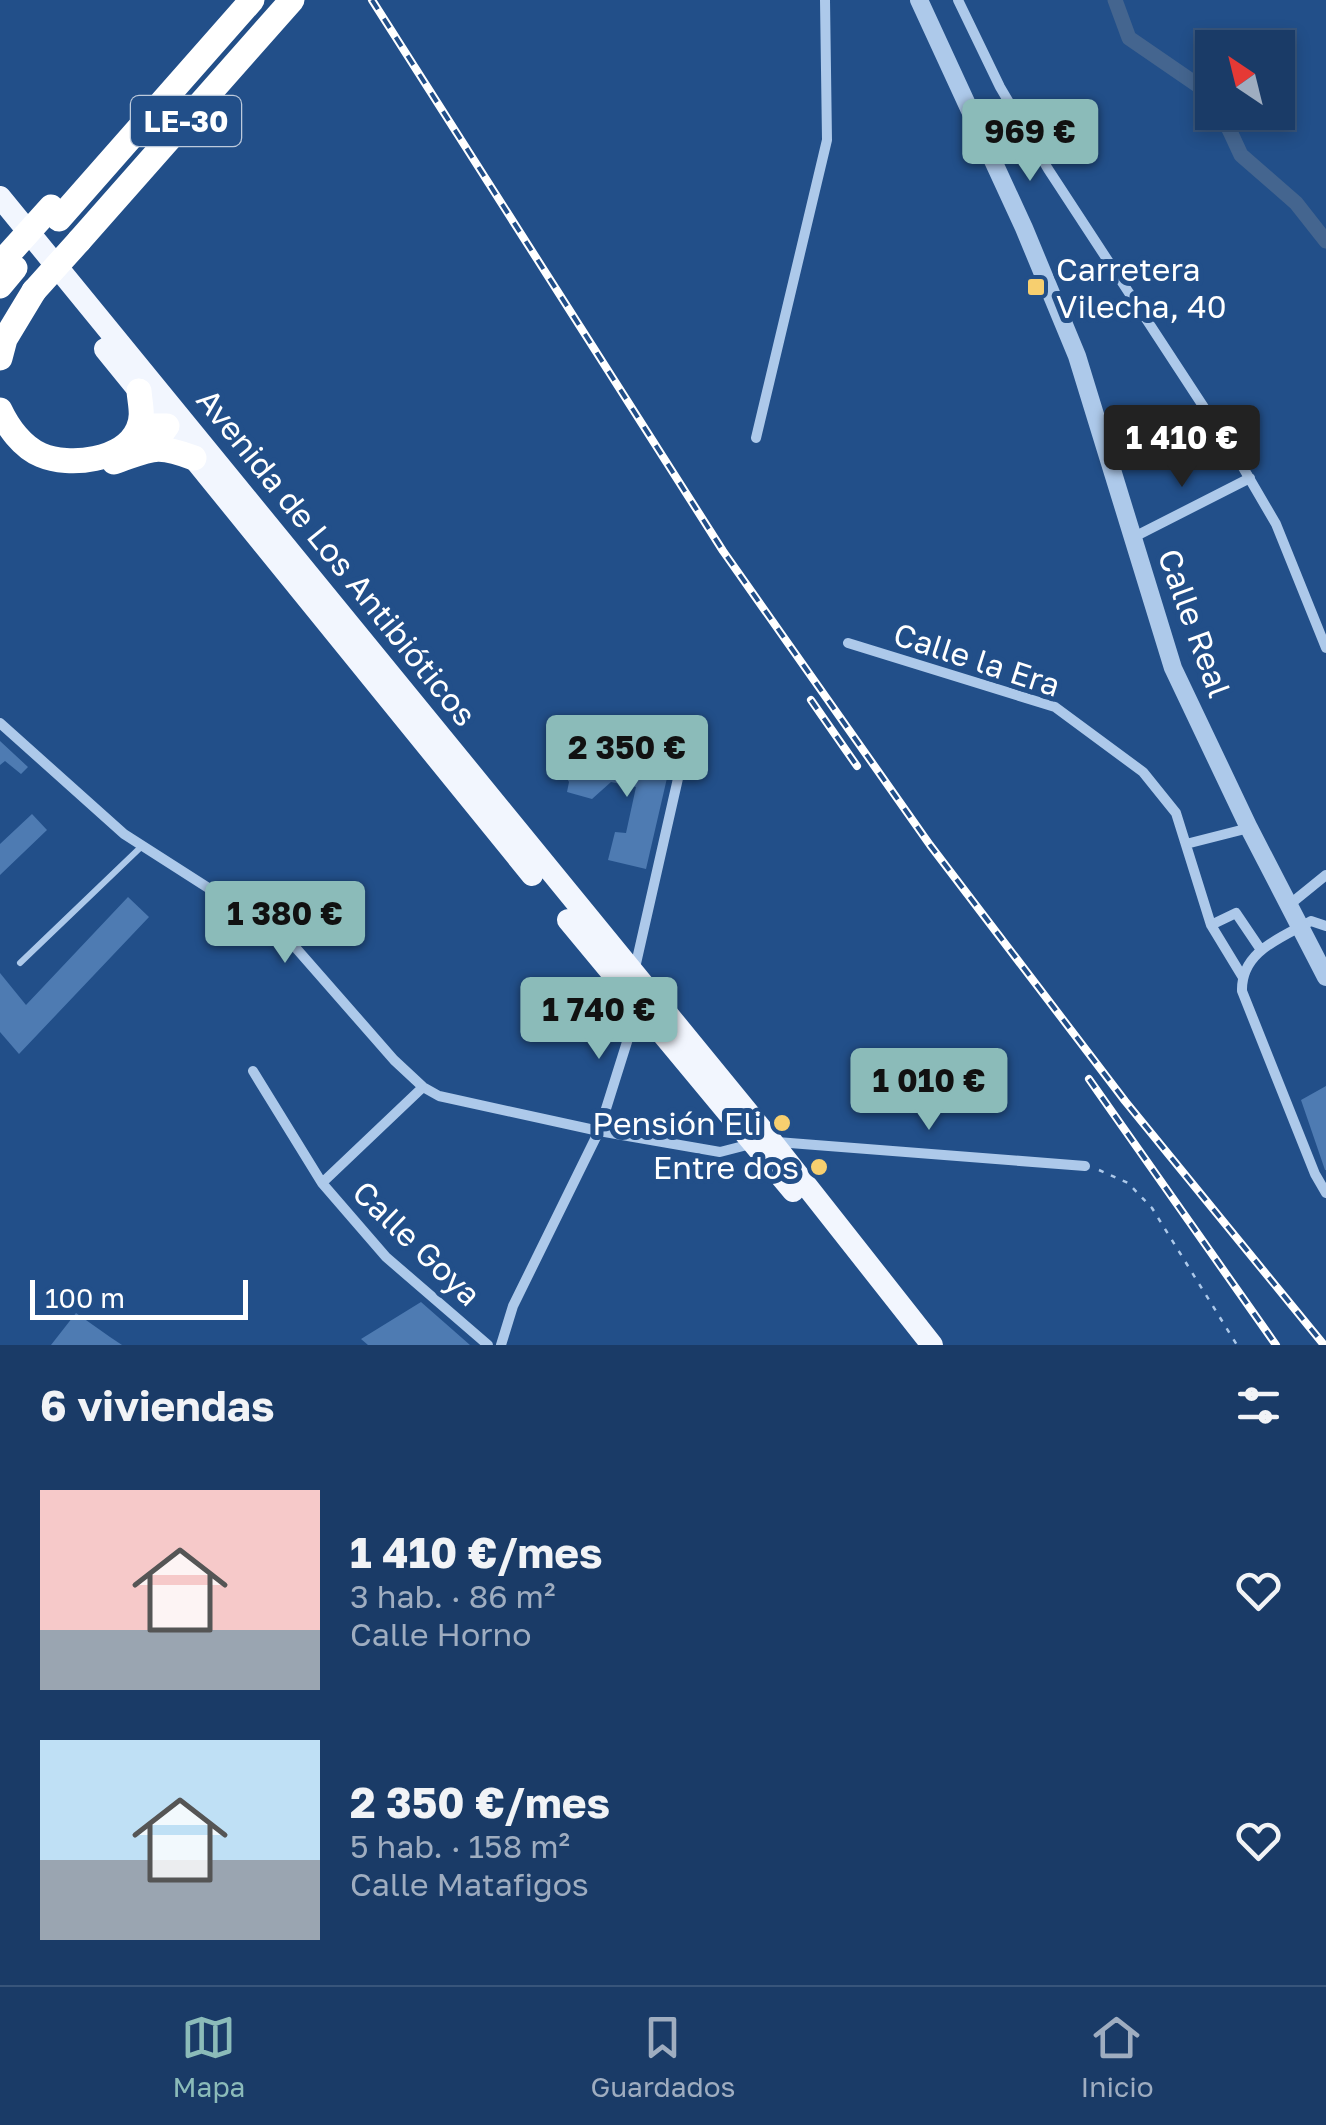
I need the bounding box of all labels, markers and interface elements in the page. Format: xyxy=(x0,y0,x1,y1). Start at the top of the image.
north arrow xyxy=(1195,30,1295,130)
map controls xyxy=(1195,30,1295,130)
road number: LE-30 xyxy=(131,96,241,146)
pin: 969 € xyxy=(960,99,1100,184)
text: 969 € xyxy=(984,112,1076,150)
place label: Carretera Vilecha, 40 xyxy=(1056,250,1227,325)
marker: Carretera Vilecha, 40 xyxy=(1025,276,1047,298)
street label: Avenida de Los Antibióticos xyxy=(189,381,485,733)
pin: 1 410 € xyxy=(1090,405,1274,490)
text: 1 410 € xyxy=(1126,418,1238,456)
street label: Calle Real xyxy=(1151,544,1239,702)
street label: Calle la Era xyxy=(889,614,1065,704)
pin: 2 350 € xyxy=(535,715,719,800)
text: 2 350 € xyxy=(568,728,686,766)
pin: 1 380 € xyxy=(193,881,377,966)
text: 1 380 € xyxy=(227,894,343,932)
pin: 1 740 € xyxy=(507,977,691,1062)
text: 1 740 € xyxy=(542,990,656,1028)
pin: 1 010 € xyxy=(837,1048,1021,1133)
text: 1 010 € xyxy=(872,1061,986,1099)
place label: Pensión Eli xyxy=(592,1104,762,1142)
marker: Pensión Eli xyxy=(771,1112,793,1134)
place label: Entre dos xyxy=(653,1148,799,1186)
marker: Entre dos xyxy=(808,1156,830,1178)
street label: Calle Goya xyxy=(345,1173,489,1313)
scale bar xyxy=(30,1275,248,1320)
text: 100 m xyxy=(45,1281,125,1314)
icon: filters xyxy=(1231,1378,1286,1433)
text: 6 viviendas xyxy=(40,1380,275,1430)
text: 1 410 €/mes xyxy=(350,1527,603,1577)
icon: home xyxy=(120,1530,240,1650)
icon: heart xyxy=(1231,1563,1286,1618)
text: 3 hab. · 86 m² xyxy=(350,1577,555,1615)
text: Calle Horno xyxy=(350,1615,531,1653)
text: 2 350 €/mes xyxy=(350,1777,610,1827)
icon: home xyxy=(120,1780,240,1900)
icon: heart xyxy=(1231,1813,1286,1868)
text: 5 hab. · 158 m² xyxy=(350,1827,570,1865)
text: Calle Matafigos xyxy=(350,1865,589,1903)
tab: Mapa xyxy=(172,2010,245,2103)
tab: Guardados xyxy=(590,2010,735,2103)
tab: Inicio xyxy=(1080,2010,1154,2103)

